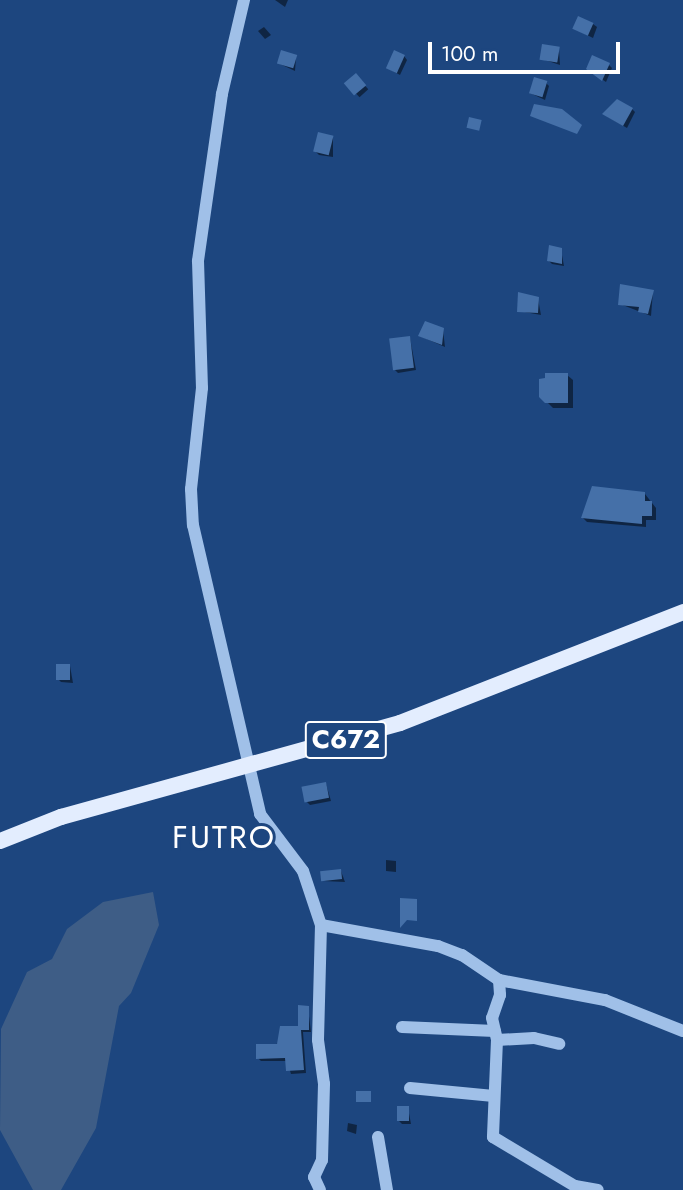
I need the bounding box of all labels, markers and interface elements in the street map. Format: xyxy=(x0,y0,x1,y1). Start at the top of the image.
scale bar xyxy=(431,28,624,72)
text: 100 m xyxy=(441,39,498,69)
road number: C672 xyxy=(304,718,388,762)
district label: FUTRO xyxy=(173,818,275,856)

